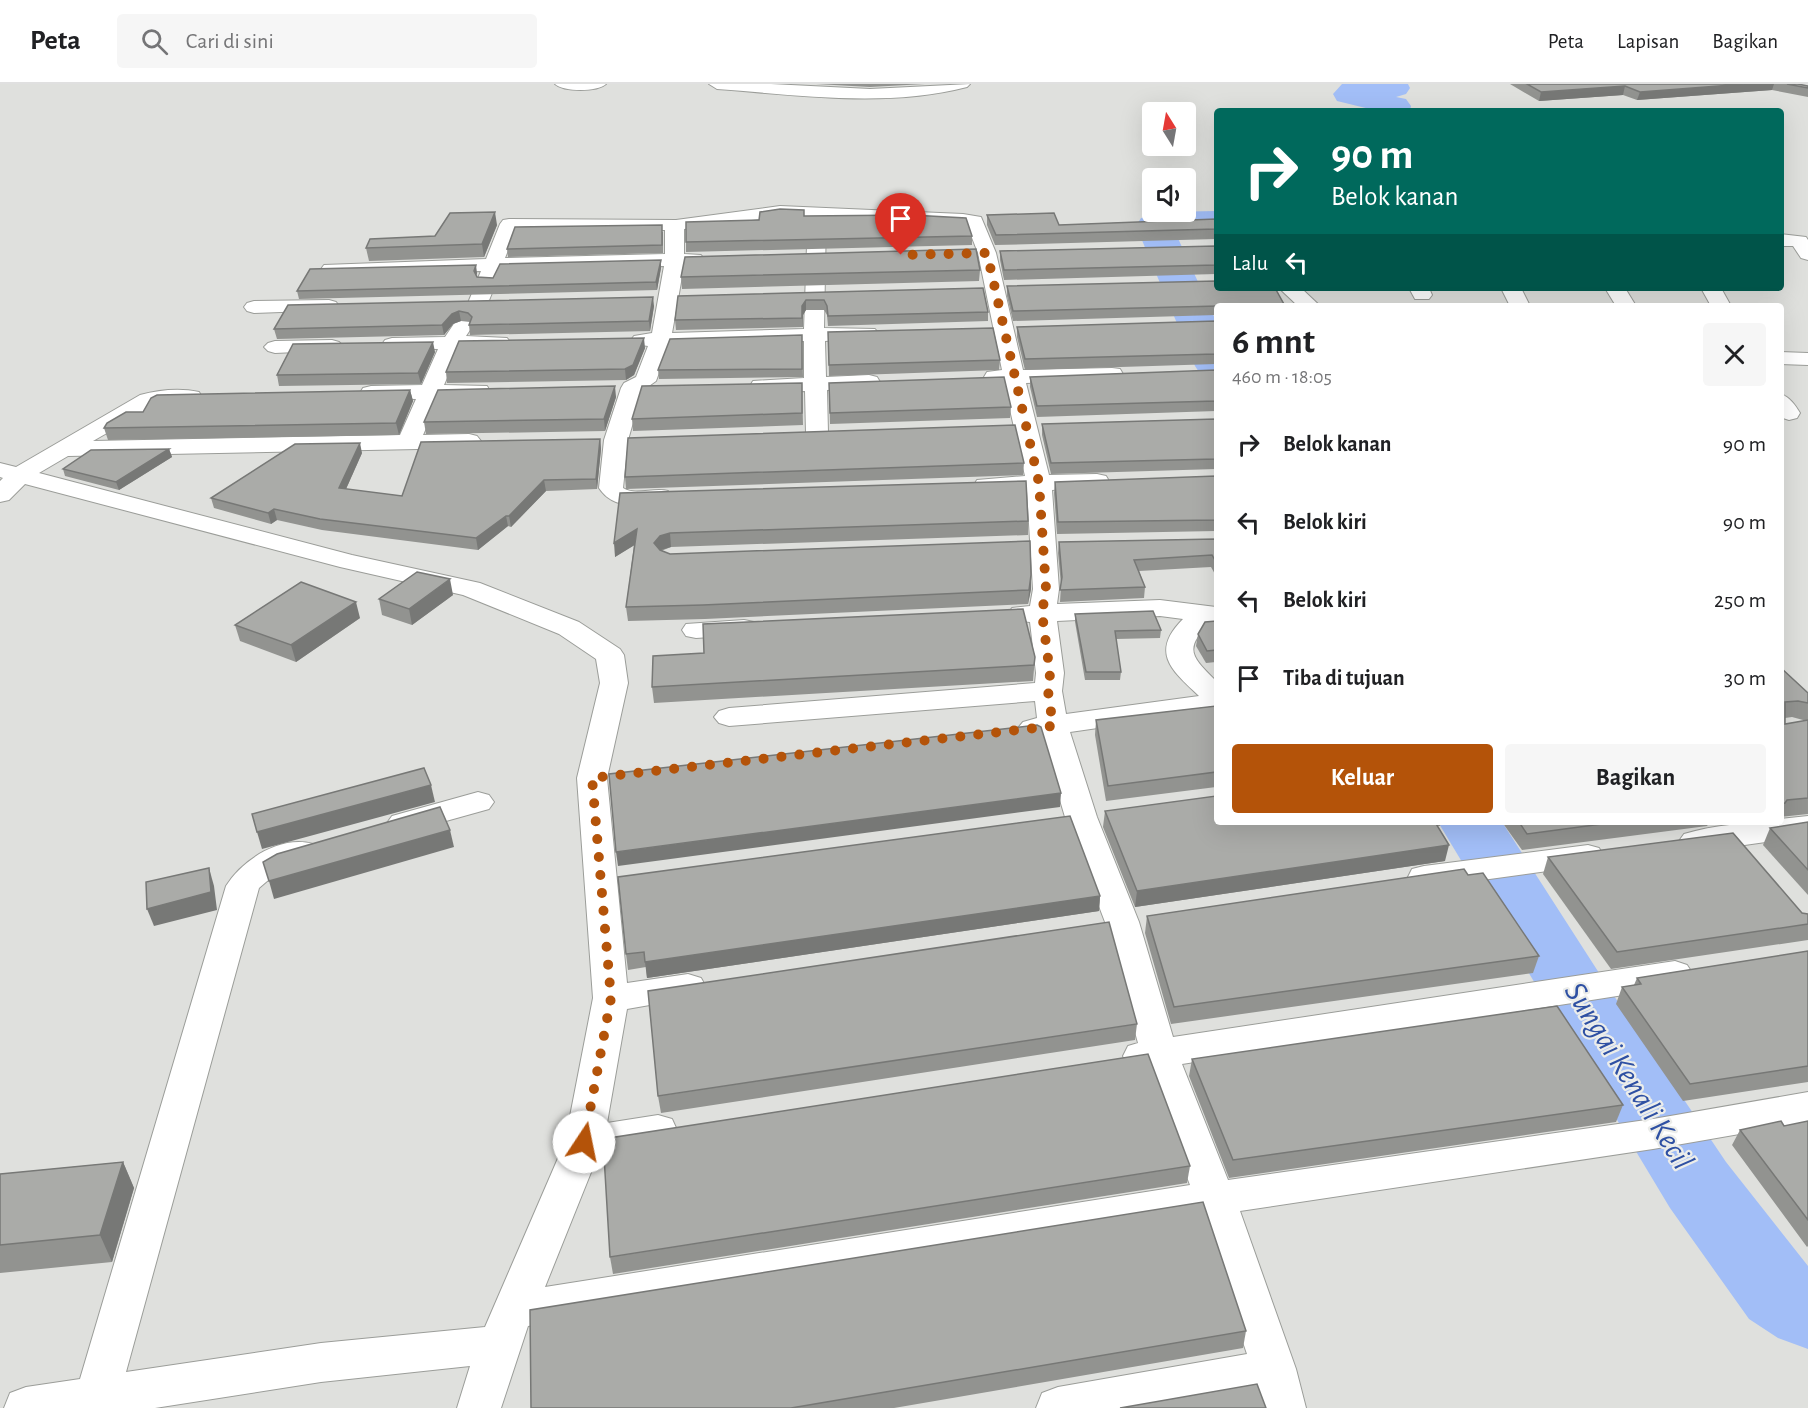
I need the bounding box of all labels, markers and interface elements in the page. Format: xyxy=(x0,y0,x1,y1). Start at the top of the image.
search box xyxy=(117,14,537,68)
icon: search xyxy=(138,25,171,58)
text: Peta xyxy=(30,27,81,55)
text: Cari di sini xyxy=(186,30,274,52)
text: Peta xyxy=(1548,31,1584,52)
text: Lapisan xyxy=(1617,31,1679,52)
text: Bagikan xyxy=(1712,31,1778,52)
north arrow xyxy=(1142,102,1196,156)
map controls xyxy=(1142,102,1196,222)
icon: right xyxy=(1232,132,1310,210)
text: 90 m xyxy=(1331,134,1413,176)
button: sound xyxy=(1142,168,1196,222)
text: Belok kanan xyxy=(1331,183,1458,210)
pin xyxy=(875,193,926,255)
icon: arrive xyxy=(884,202,917,235)
icon: left xyxy=(1280,246,1313,279)
text: Lalu xyxy=(1232,252,1268,274)
button: close xyxy=(1703,323,1766,386)
text: 6 mnt xyxy=(1232,324,1315,360)
text: 460 m · 18:05 xyxy=(1232,367,1332,387)
icon: right xyxy=(1232,428,1265,461)
text: Belok kanan xyxy=(1283,433,1391,455)
text: 90 m xyxy=(1723,433,1766,455)
icon: left xyxy=(1232,506,1265,539)
text: Belok kiri xyxy=(1283,511,1367,533)
text: 90 m xyxy=(1723,511,1766,533)
icon: left xyxy=(1232,584,1265,617)
text: Belok kiri xyxy=(1283,589,1367,611)
text: 250 m xyxy=(1714,589,1766,611)
icon: arrive xyxy=(1232,662,1265,695)
text: Tiba di tujuan xyxy=(1283,667,1405,689)
text: 30 m xyxy=(1724,667,1766,689)
button: Keluar xyxy=(1232,744,1493,813)
button: Bagikan xyxy=(1505,744,1766,813)
water label: Sungai Kenali Kecil xyxy=(1559,977,1699,1176)
position arrow xyxy=(552,1110,616,1174)

